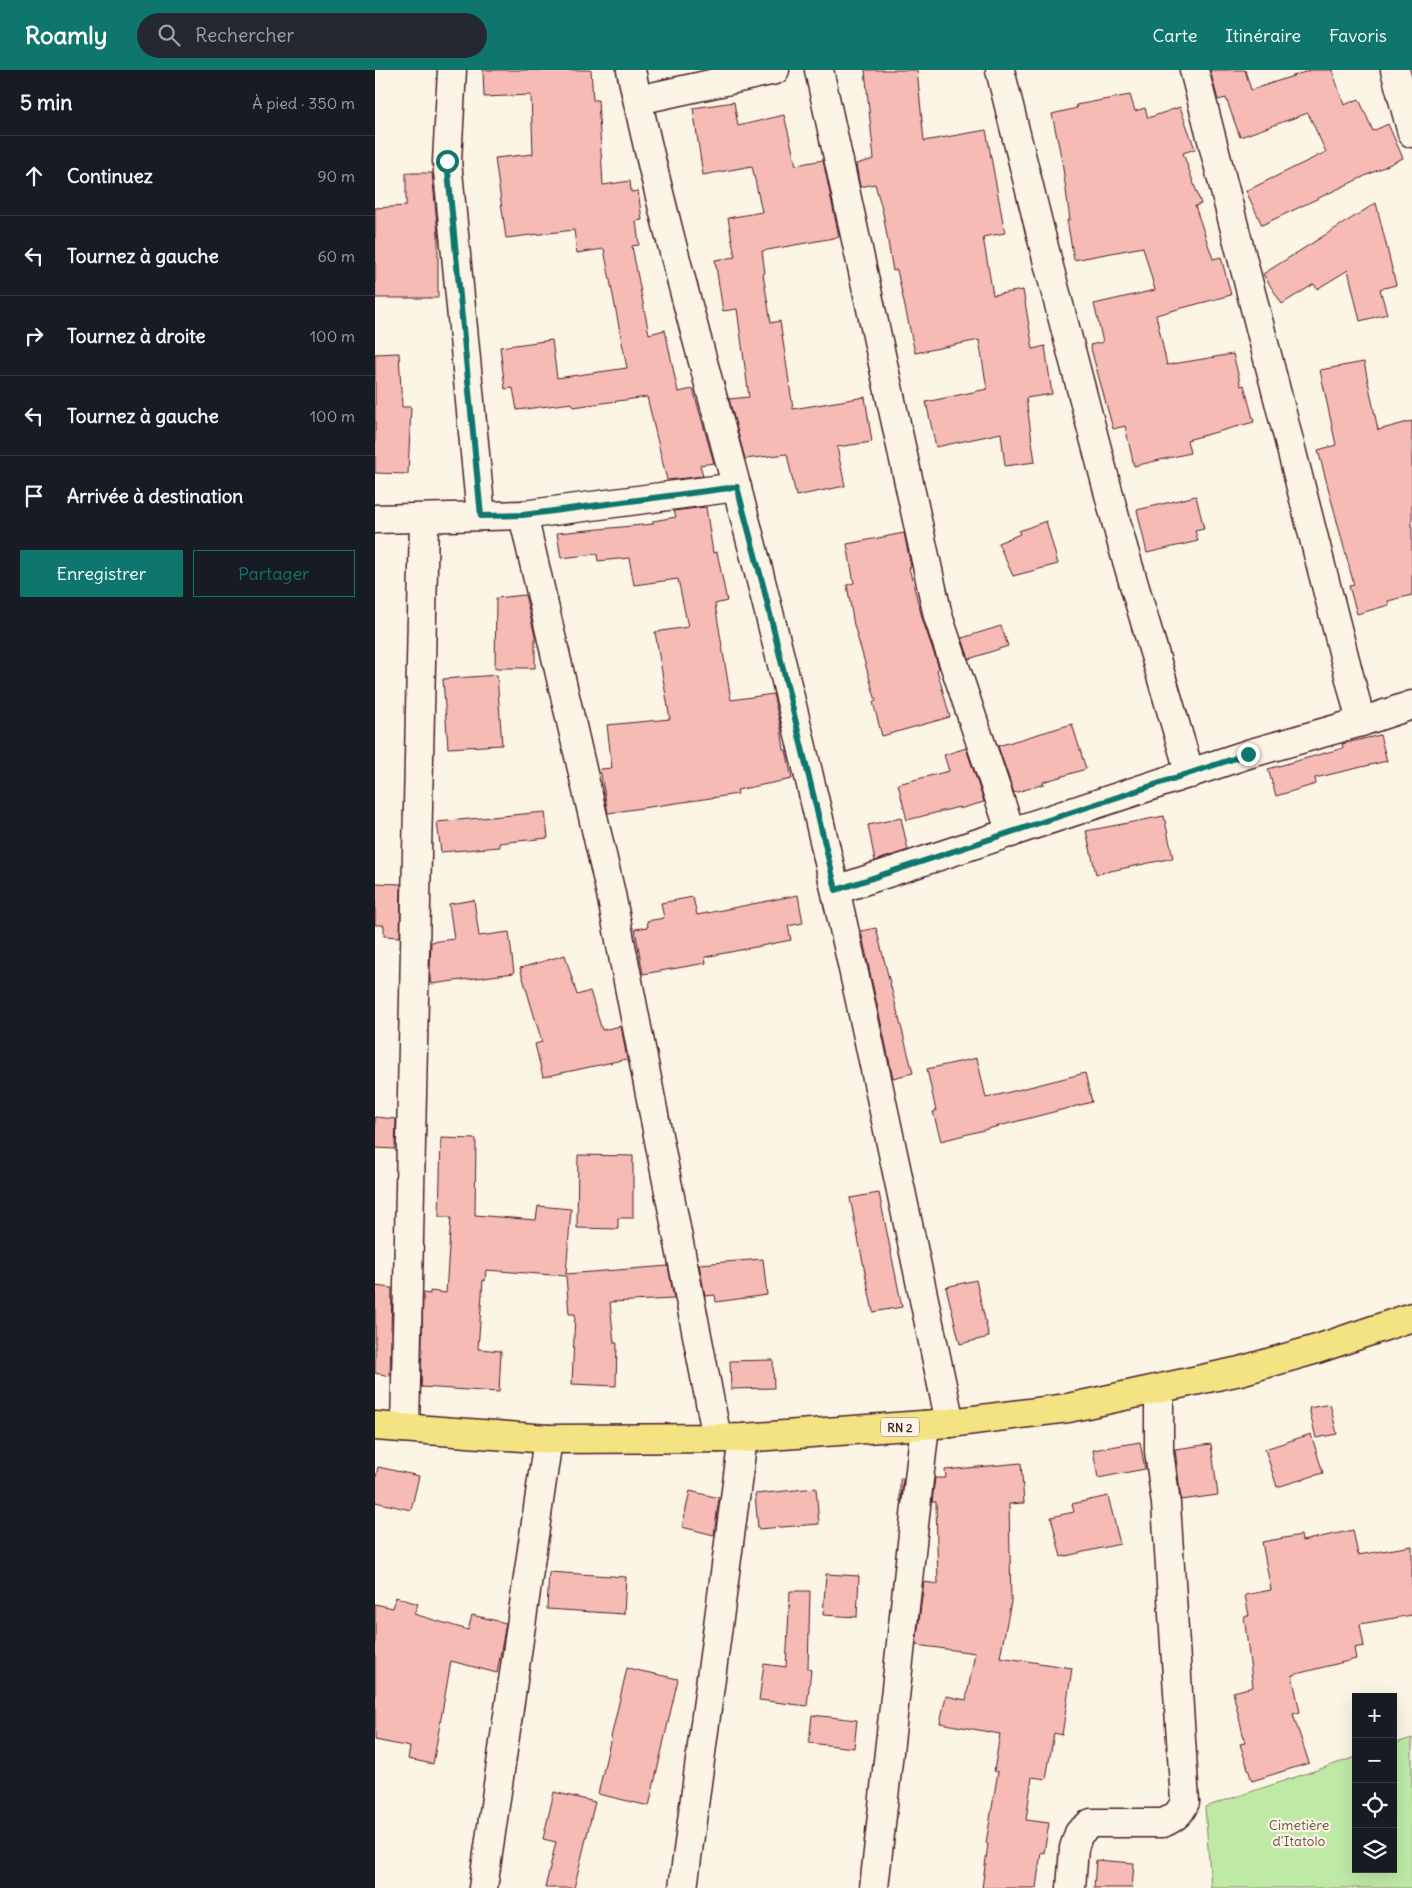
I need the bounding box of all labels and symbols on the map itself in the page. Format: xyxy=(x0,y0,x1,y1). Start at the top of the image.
route start xyxy=(436,150,459,173)
route end xyxy=(1237,743,1260,766)
road number: RN 2 xyxy=(881,1418,919,1436)
park label: Cimetière d'Itatolo xyxy=(1269,1816,1329,1850)

